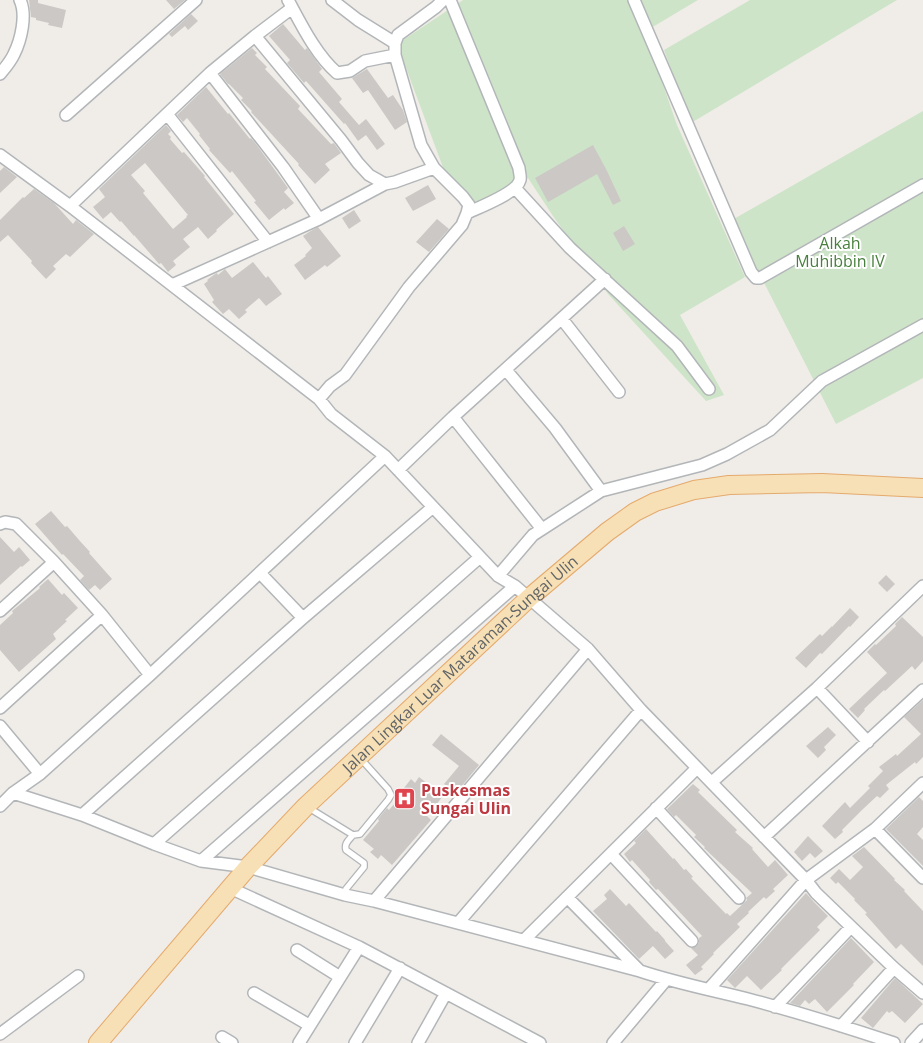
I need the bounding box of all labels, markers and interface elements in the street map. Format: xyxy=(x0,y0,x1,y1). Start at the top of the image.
park label: Alkah Muhibbin IV xyxy=(795,232,885,272)
street label: Jalan Lingkar Luar Mataraman-Sungai Ulin xyxy=(336,550,583,779)
place label: Puskesmas Sungai Ulin xyxy=(421,779,511,819)
hospital icon: Puskesmas Sungai Ulin xyxy=(393,787,417,811)

